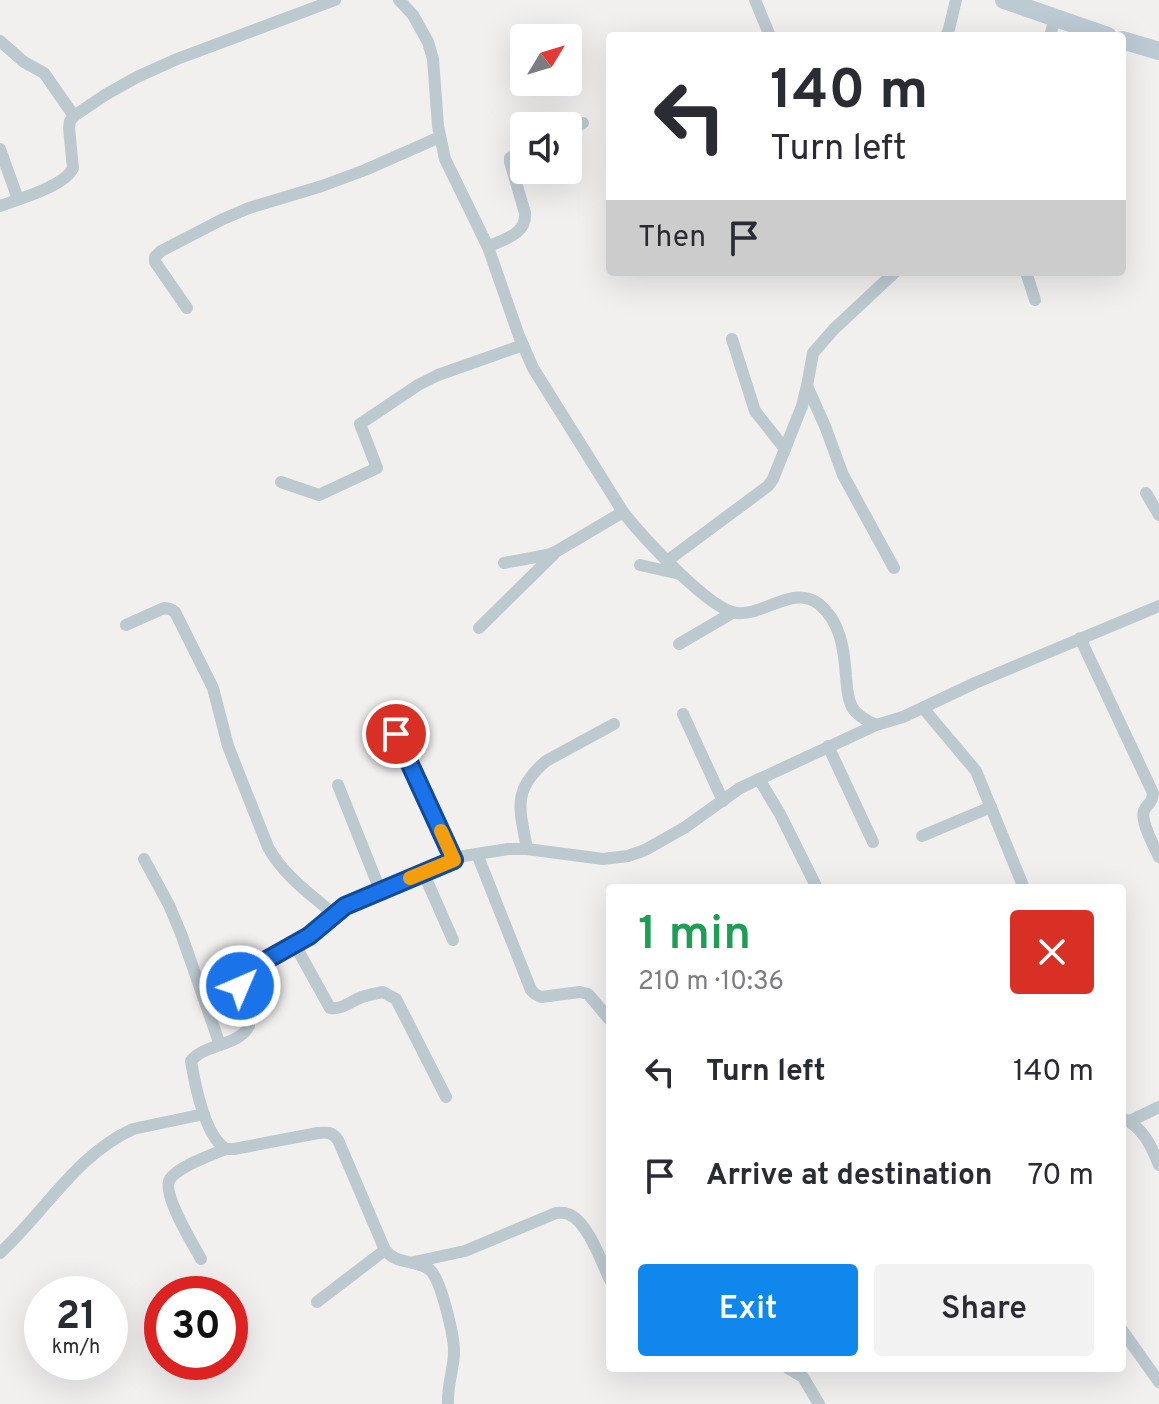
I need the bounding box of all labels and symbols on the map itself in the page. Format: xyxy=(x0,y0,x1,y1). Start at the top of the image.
north arrow xyxy=(510,24,582,96)
pin xyxy=(362,700,430,768)
position arrow xyxy=(198,944,282,1028)
speed limit sign: 30 xyxy=(144,1276,248,1380)

